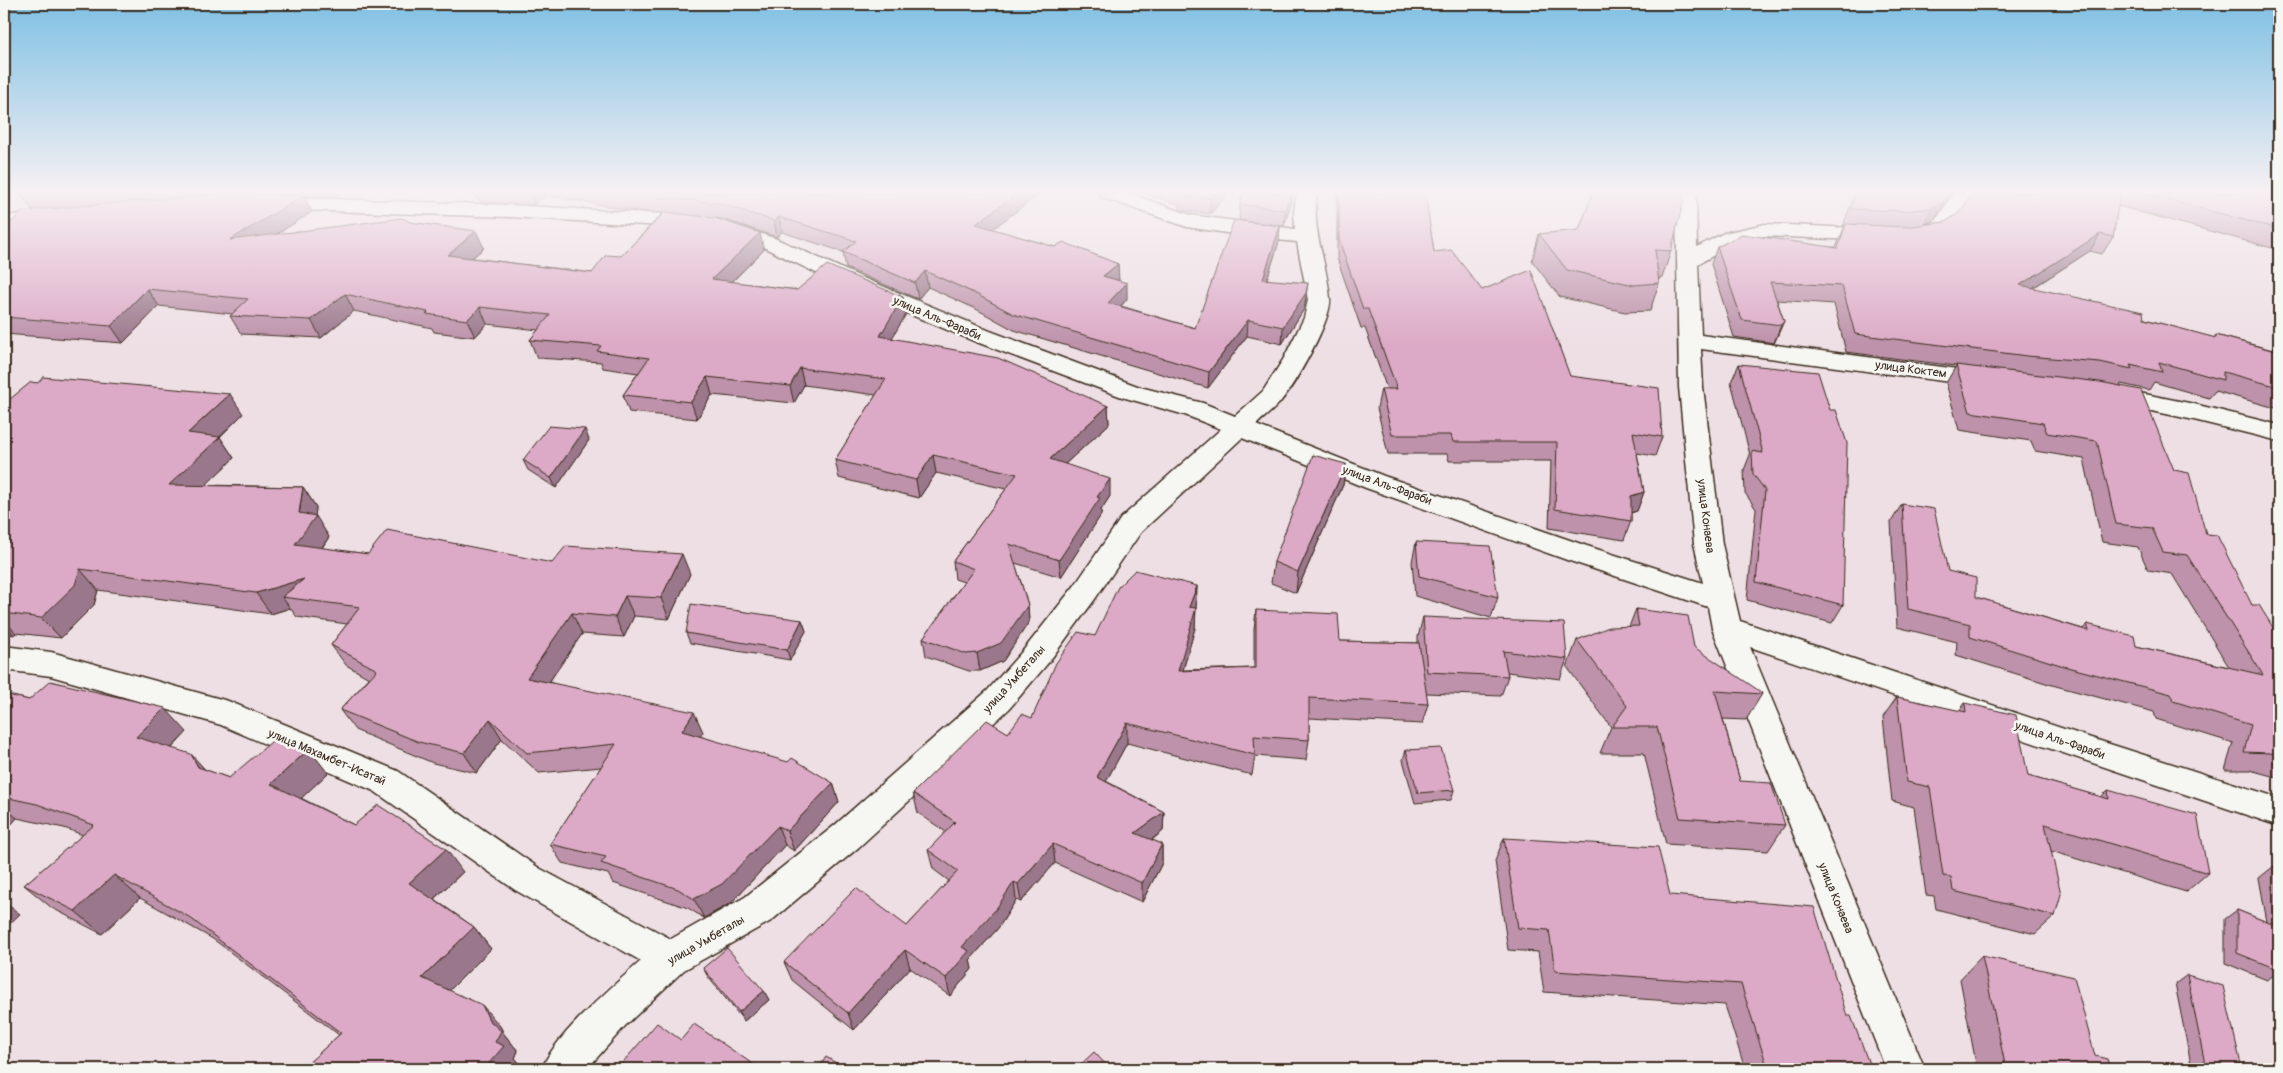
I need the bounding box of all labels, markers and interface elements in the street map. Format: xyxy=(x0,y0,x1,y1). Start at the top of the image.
street label: улица Аль-Фараби xyxy=(890,293,984,344)
street label: улица Коктем xyxy=(1873,358,1948,381)
street label: улица Аль-Фараби xyxy=(1339,462,1434,509)
street label: улица Конаева xyxy=(1693,477,1718,555)
street label: улица Умбеталы xyxy=(979,642,1049,717)
street label: улица Аль-Фараби xyxy=(2012,718,2107,763)
street label: улица Махамбет-Исатай xyxy=(265,725,388,789)
street label: улица Конаева xyxy=(1814,860,1857,936)
street label: улица Умбеталы xyxy=(664,912,747,969)

